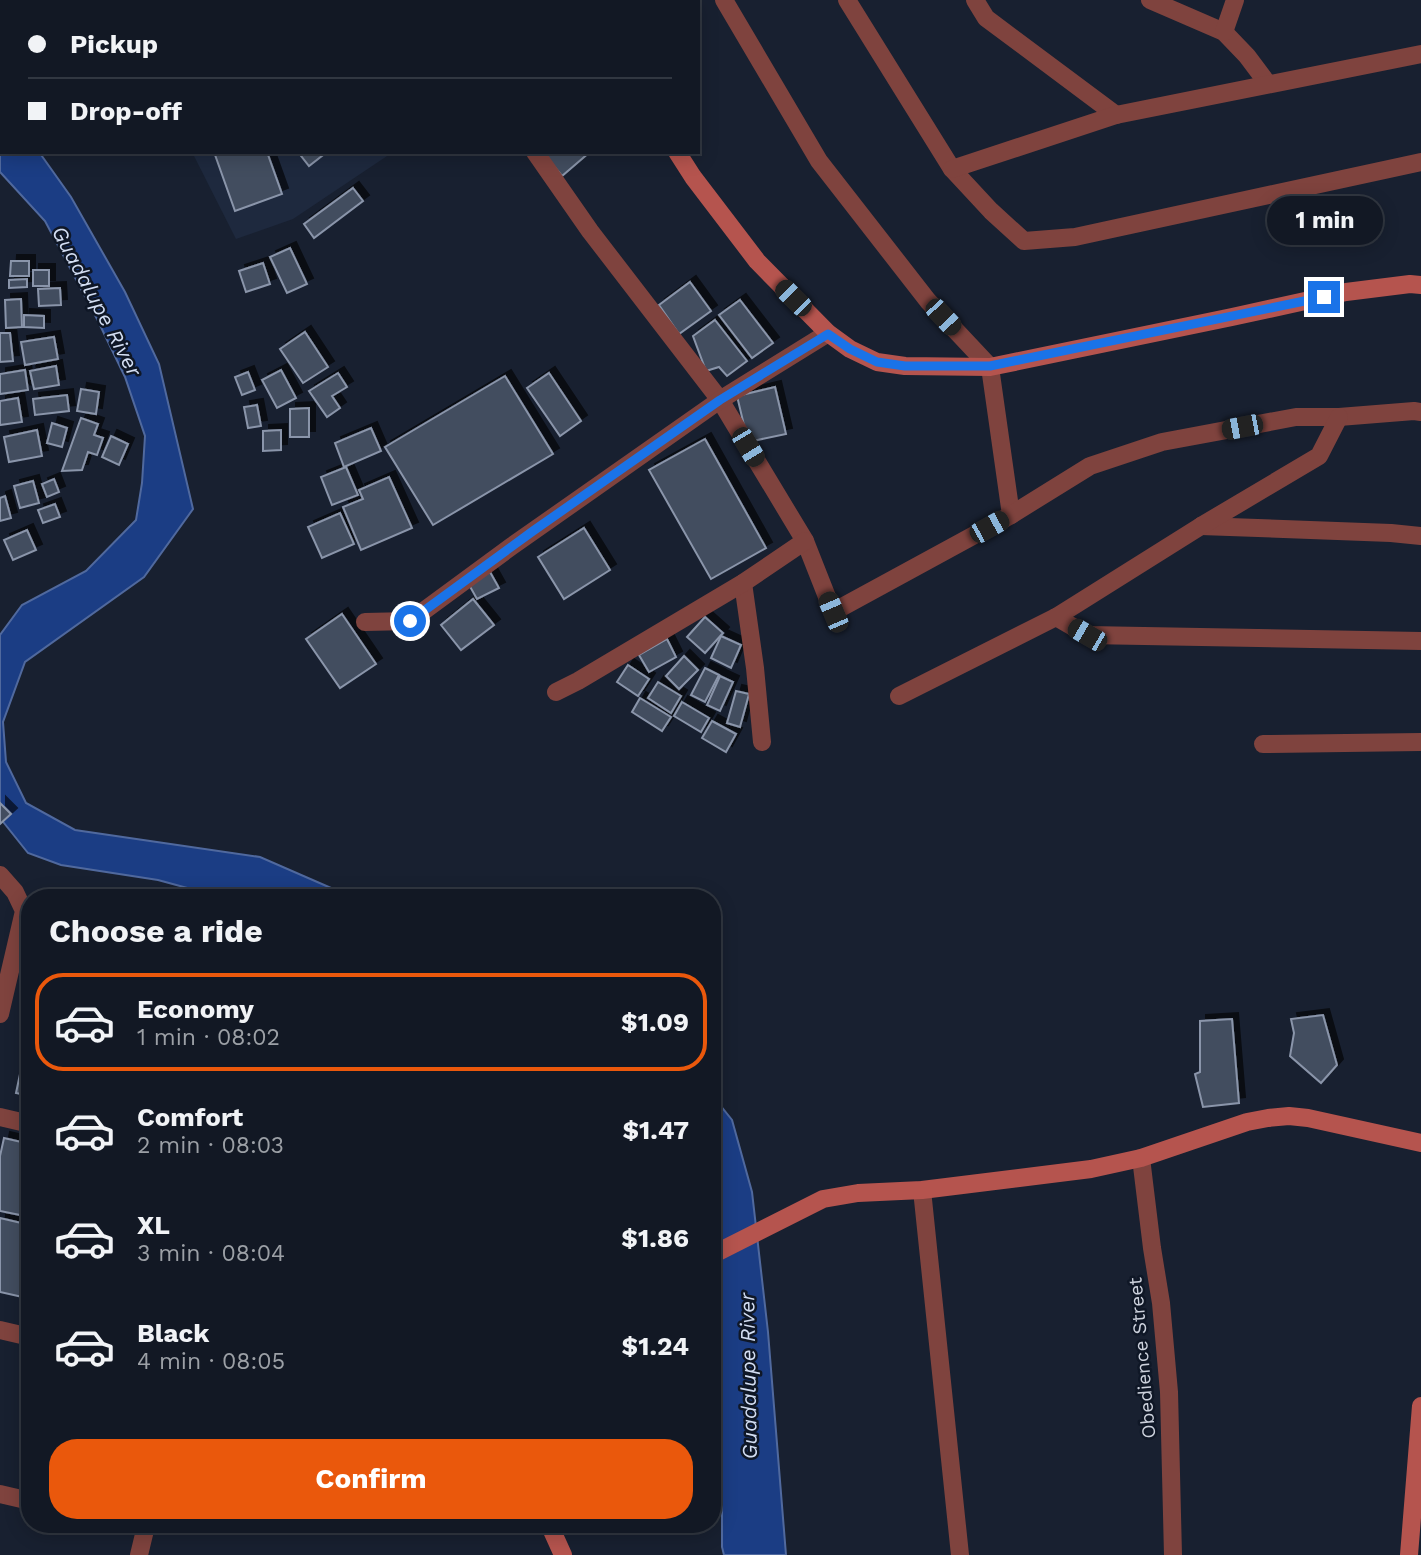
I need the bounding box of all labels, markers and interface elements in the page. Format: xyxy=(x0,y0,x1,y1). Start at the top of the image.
text: Pickup xyxy=(70,29,158,59)
text: Drop-off xyxy=(70,96,182,126)
callout: 1 min xyxy=(1266,196,1382,244)
text: 1 min xyxy=(1295,207,1355,234)
water label: Guadalupe River xyxy=(47,222,148,381)
car xyxy=(771,276,816,320)
route end xyxy=(1308,281,1340,313)
car xyxy=(921,294,966,340)
car xyxy=(1220,413,1265,441)
car xyxy=(729,424,768,470)
car xyxy=(966,508,1013,546)
car xyxy=(816,589,851,635)
route start xyxy=(394,605,426,637)
car xyxy=(1064,615,1111,655)
text: Choose a ride xyxy=(49,912,263,950)
icon: car xyxy=(53,991,116,1054)
text: Economy xyxy=(137,994,254,1024)
text: $1.09 xyxy=(621,1007,689,1037)
text: 1 min · 08:02 xyxy=(137,1024,280,1051)
icon: car xyxy=(53,1099,116,1162)
text: Comfort xyxy=(137,1102,243,1132)
text: $1.47 xyxy=(622,1115,689,1145)
text: 2 min · 08:03 xyxy=(137,1132,284,1159)
icon: car xyxy=(53,1207,116,1270)
text: XL xyxy=(137,1210,170,1240)
text: $1.86 xyxy=(621,1223,689,1253)
text: 3 min · 08:04 xyxy=(137,1240,285,1267)
street label: Obedience Street xyxy=(1123,1276,1161,1440)
water label: Guadalupe River xyxy=(734,1292,762,1460)
icon: car xyxy=(53,1315,116,1378)
text: Black xyxy=(137,1318,209,1348)
text: $1.24 xyxy=(622,1331,689,1361)
text: 4 min · 08:05 xyxy=(137,1348,285,1375)
button: Confirm xyxy=(49,1439,693,1519)

